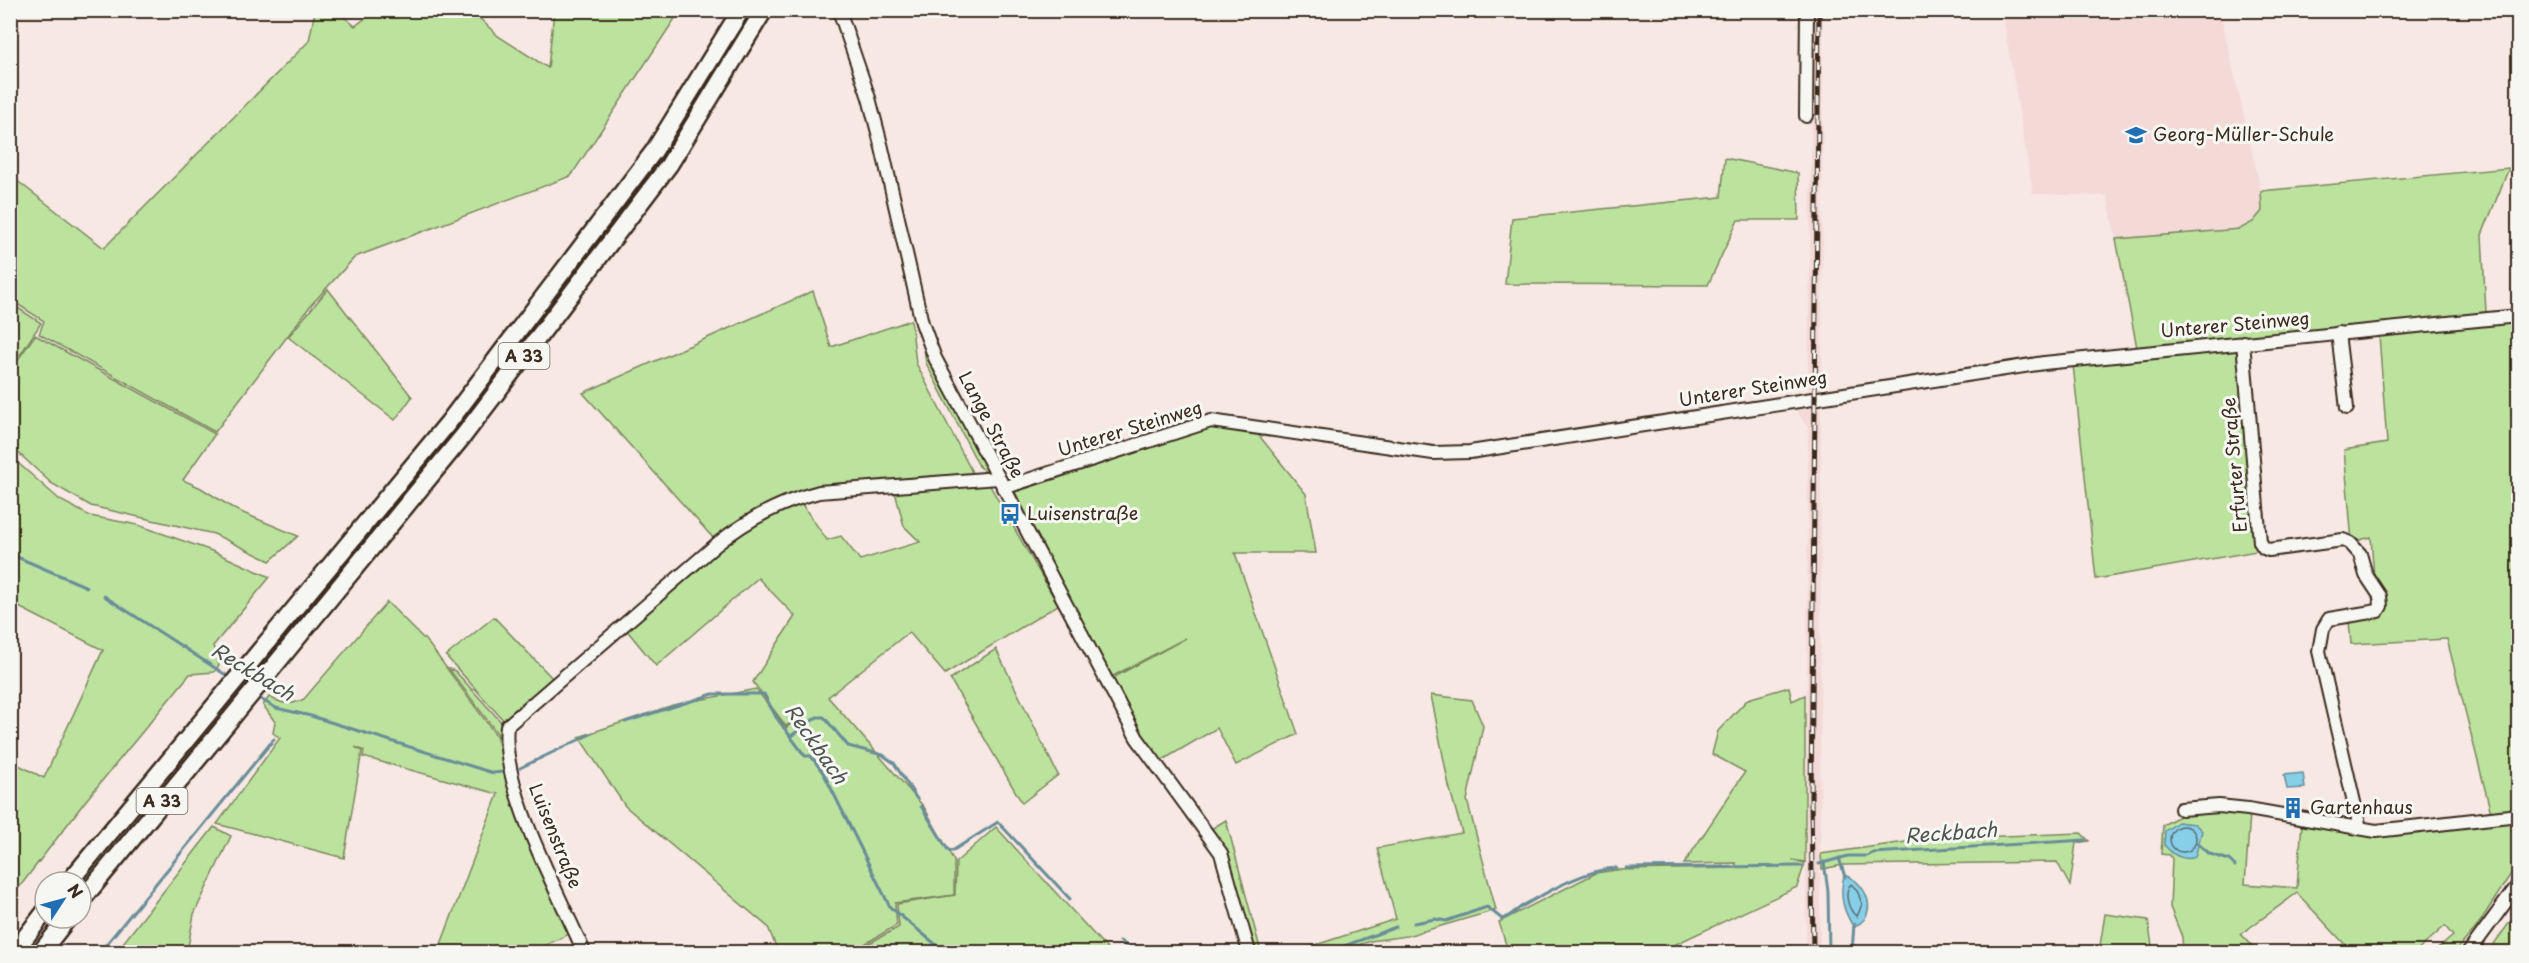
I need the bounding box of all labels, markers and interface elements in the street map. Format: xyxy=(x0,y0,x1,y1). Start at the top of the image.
place label: Georg-Müller-Schule xyxy=(2153,120,2334,147)
school or university icon: Georg-Müller-Schule xyxy=(2124,123,2148,147)
street label: Unterer Steinweg xyxy=(2159,304,2311,343)
road number: A 33 xyxy=(498,343,550,369)
street label: Unterer Steinweg xyxy=(1677,362,1829,413)
street label: Lange Straße xyxy=(953,366,1032,483)
street label: Unterer Steinweg xyxy=(1054,393,1205,462)
street label: Erfurter Straße xyxy=(2214,396,2253,534)
place label: Luisenstraße xyxy=(1027,499,1138,526)
bus stop icon: Luisenstraße xyxy=(998,502,1022,526)
water label: Reckbach xyxy=(206,635,301,708)
water label: Reckbach xyxy=(778,697,856,790)
street label: Luisenstraße xyxy=(523,779,590,892)
road number: A 33 xyxy=(136,788,188,814)
place label: Gartenhaus xyxy=(2310,793,2413,820)
building icon: Gartenhaus xyxy=(2281,796,2305,820)
water label: Reckbach xyxy=(1904,814,1998,850)
north arrow xyxy=(33,870,93,930)
text: N xyxy=(63,878,89,903)

